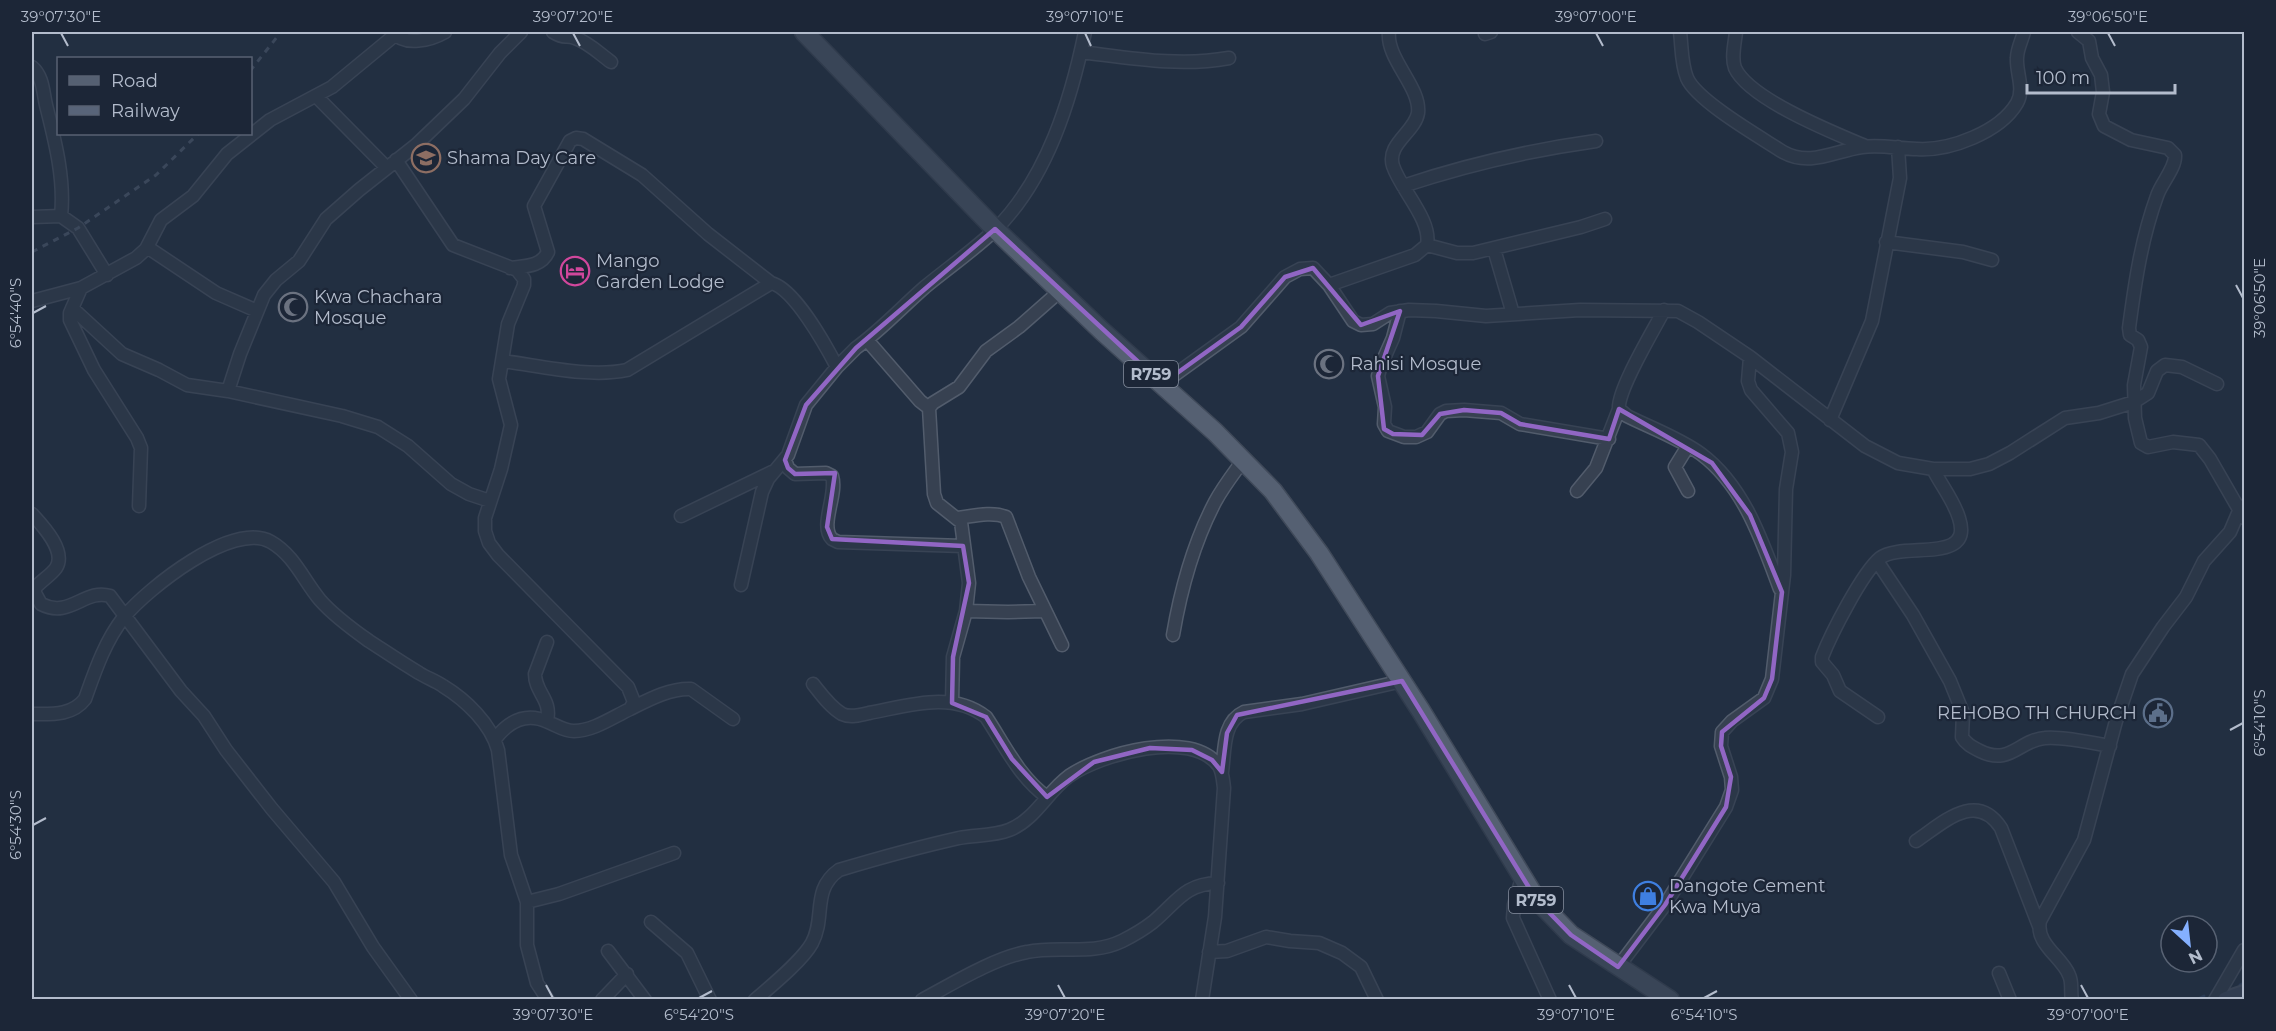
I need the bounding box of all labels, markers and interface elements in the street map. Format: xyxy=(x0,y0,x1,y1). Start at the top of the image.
text: 39°07'30"E xyxy=(21,7,101,26)
text: 39°07'20"E xyxy=(533,7,613,26)
text: 39°07'10"E xyxy=(1046,7,1124,26)
text: 39°07'00"E xyxy=(1555,7,1637,26)
text: 39°06'50"E xyxy=(2068,7,2148,26)
legend xyxy=(57,57,252,135)
scale bar xyxy=(2027,57,2176,95)
text: 100 m xyxy=(2036,67,2090,89)
text: Road xyxy=(111,70,158,92)
text: Railway xyxy=(111,100,180,122)
school or university icon: Shama Day Care xyxy=(410,142,442,174)
place label: Shama Day Care xyxy=(447,147,596,169)
place label: Mango Garden Lodge xyxy=(596,250,725,293)
hotel icon: Mango Garden Lodge xyxy=(559,255,591,287)
text: 39°06'50"E xyxy=(2250,258,2269,338)
text: 6°54'40"S xyxy=(6,278,25,348)
place label: Kwa Chachara Mosque xyxy=(314,286,442,329)
mosque icon: Kwa Chachara Mosque xyxy=(277,291,309,323)
mosque icon: Rahisi Mosque xyxy=(1313,348,1345,380)
place label: Rahisi Mosque xyxy=(1350,353,1481,375)
road number: R759 xyxy=(1124,361,1178,387)
text: 6°54'10"S xyxy=(2250,689,2269,757)
public building icon: REHOBO TH CHURCH xyxy=(2142,697,2174,729)
place label: REHOBO TH CHURCH xyxy=(1937,702,2137,724)
text: 6°54'30"S xyxy=(6,790,25,860)
place label: Dangote Cement Kwa Muya xyxy=(1669,875,1826,918)
shop icon: Dangote Cement Kwa Muya xyxy=(1632,880,1664,912)
road number: R759 xyxy=(1509,887,1563,913)
north arrow xyxy=(2159,914,2219,974)
text: N xyxy=(2186,946,2206,968)
text: 39°07'30"E xyxy=(513,1005,593,1024)
text: 6°54'20"S xyxy=(664,1005,734,1024)
text: 39°07'20"E xyxy=(1025,1005,1105,1024)
text: 39°07'10"E xyxy=(1537,1005,1615,1024)
text: 6°54'10"S xyxy=(1670,1005,1738,1024)
text: 39°07'00"E xyxy=(2047,1005,2129,1024)

